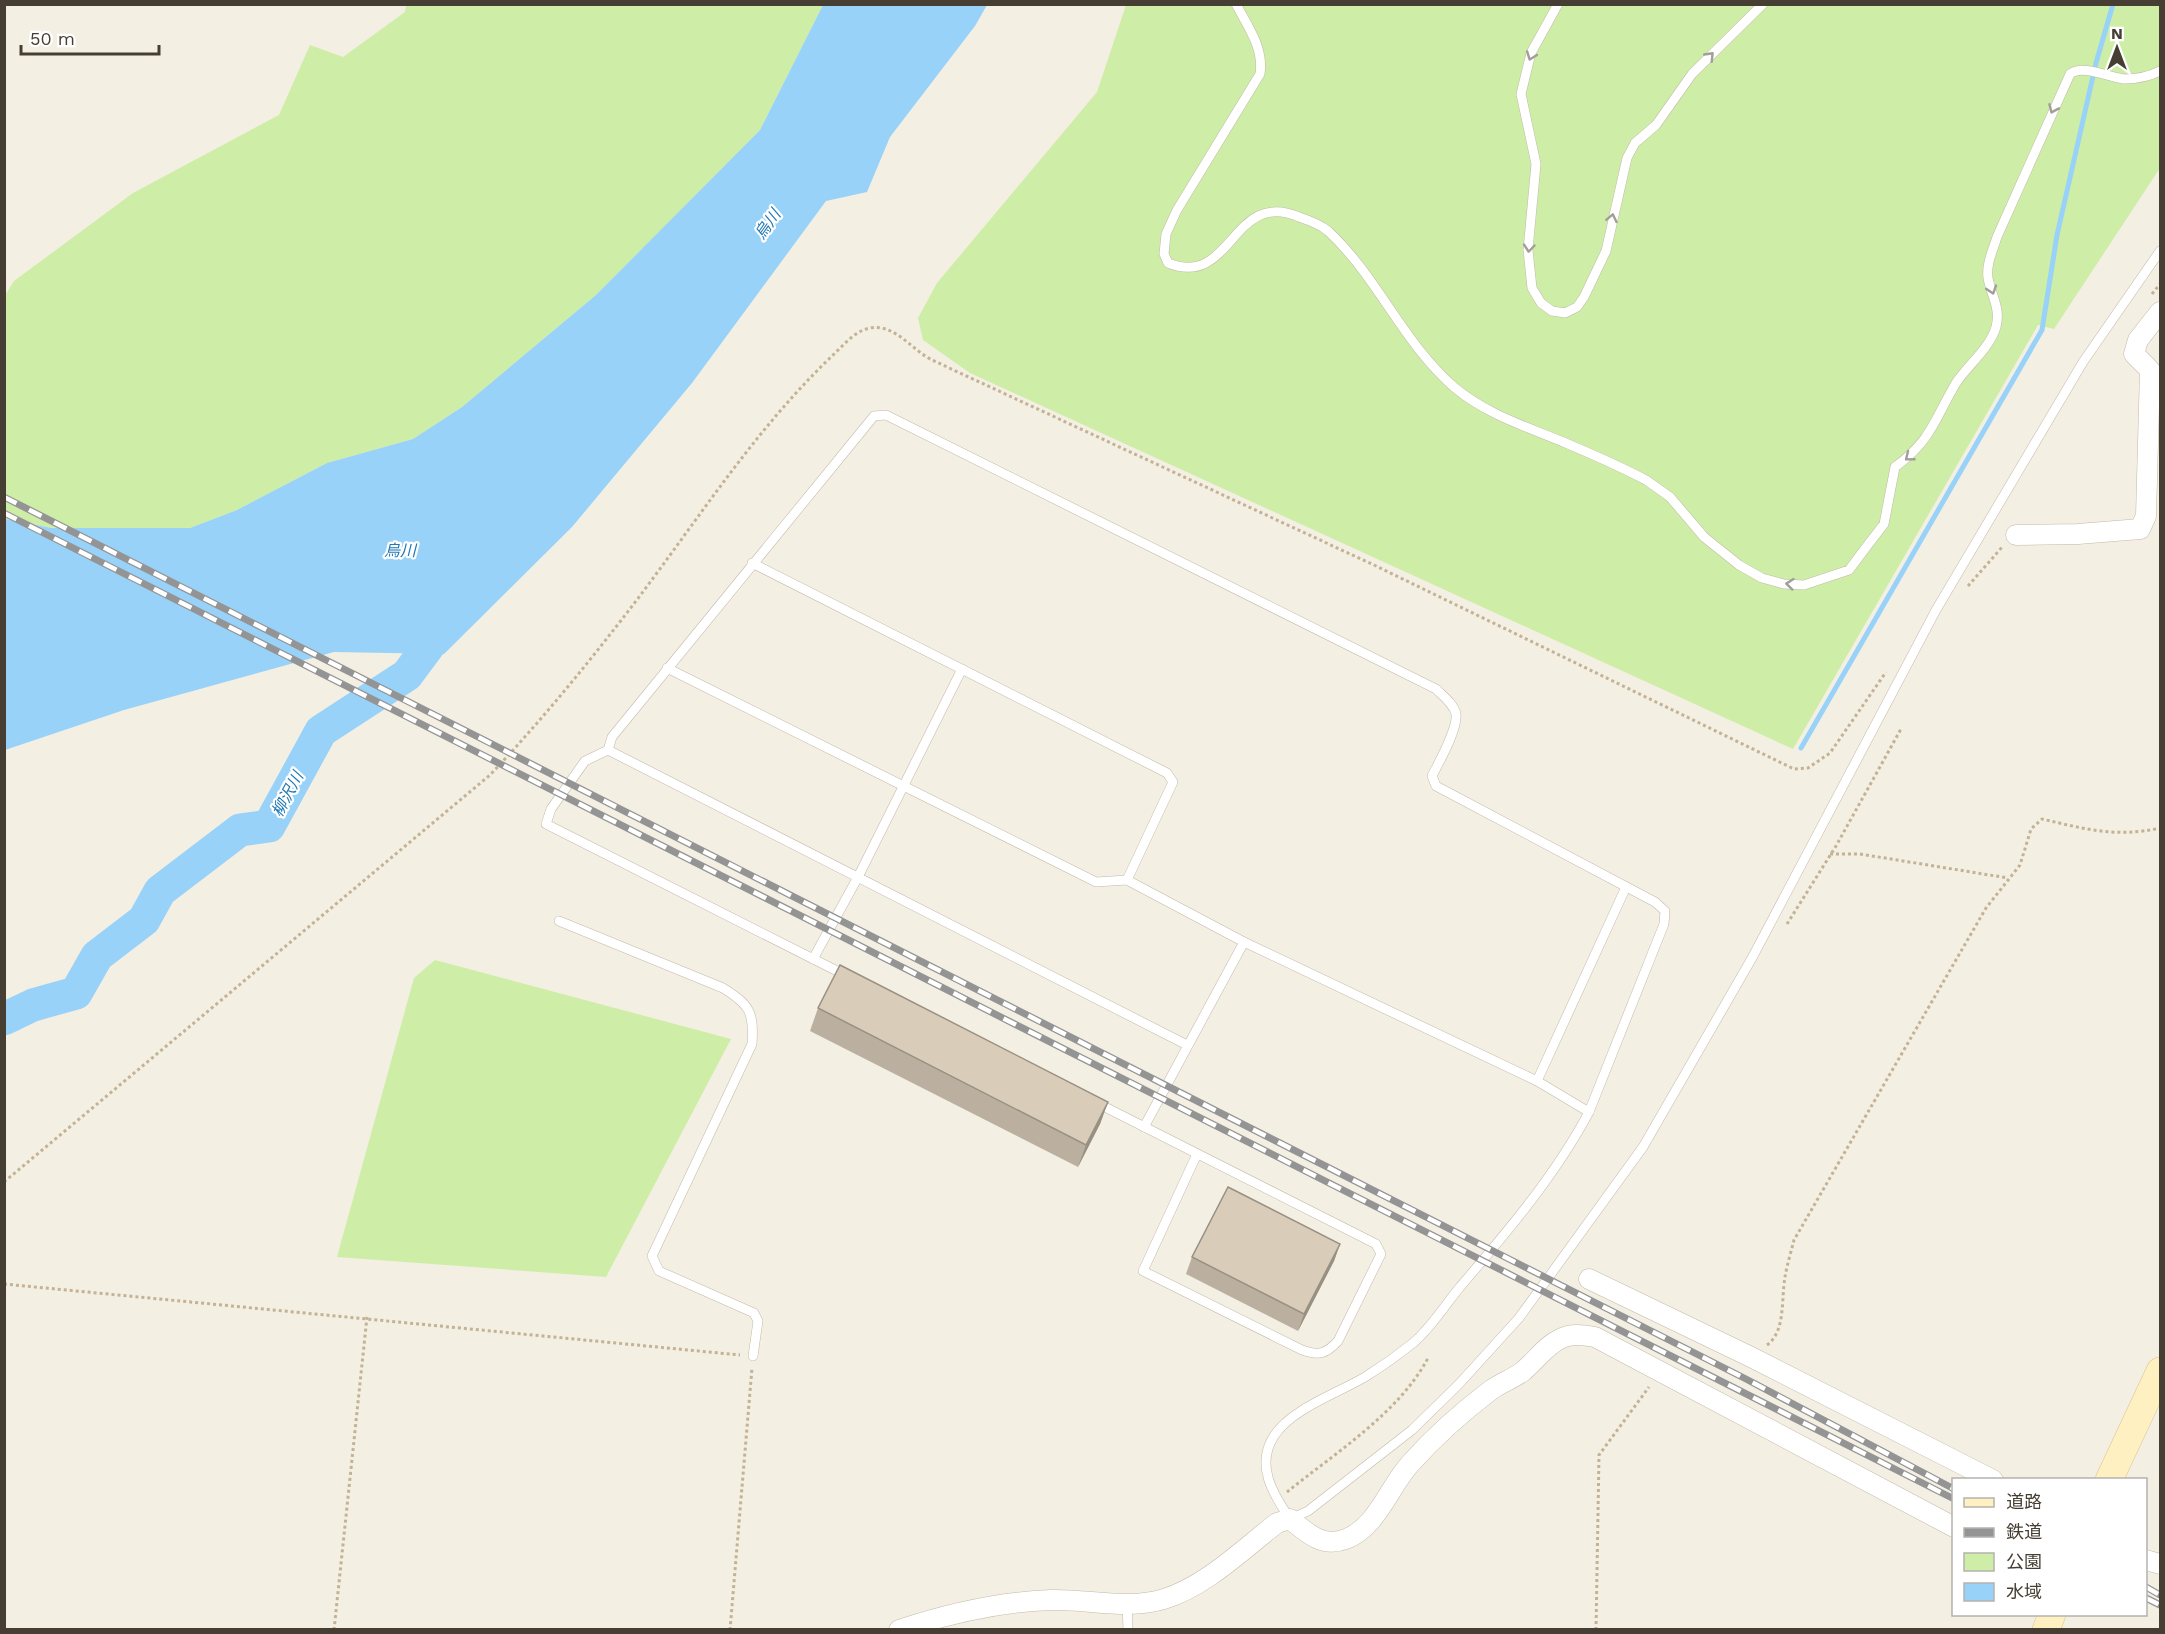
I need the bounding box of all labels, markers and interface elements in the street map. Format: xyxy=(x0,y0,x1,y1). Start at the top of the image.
scale bar xyxy=(21,18,159,56)
north arrow xyxy=(2087,18,2147,78)
text: N xyxy=(2111,24,2123,43)
text: 50 m xyxy=(30,28,75,49)
one-way arrow xyxy=(1525,50,1538,61)
one-way arrow xyxy=(1703,52,1714,63)
one-way arrow xyxy=(2049,103,2061,114)
water label: 烏川 xyxy=(750,204,786,243)
one-way arrow xyxy=(1605,214,1618,224)
one-way arrow xyxy=(1523,243,1536,252)
one-way arrow xyxy=(1985,284,1998,295)
one-way arrow xyxy=(1905,449,1916,460)
water label: 烏川 xyxy=(384,541,418,560)
one-way arrow xyxy=(1785,578,1794,591)
water label: 柳沢川 xyxy=(268,767,308,820)
legend xyxy=(1952,1478,2147,1616)
text: 道路 xyxy=(2006,1491,2042,1512)
text: 鉄道 xyxy=(2006,1521,2042,1542)
text: 公園 xyxy=(2006,1551,2042,1572)
text: 水域 xyxy=(2006,1581,2042,1602)

